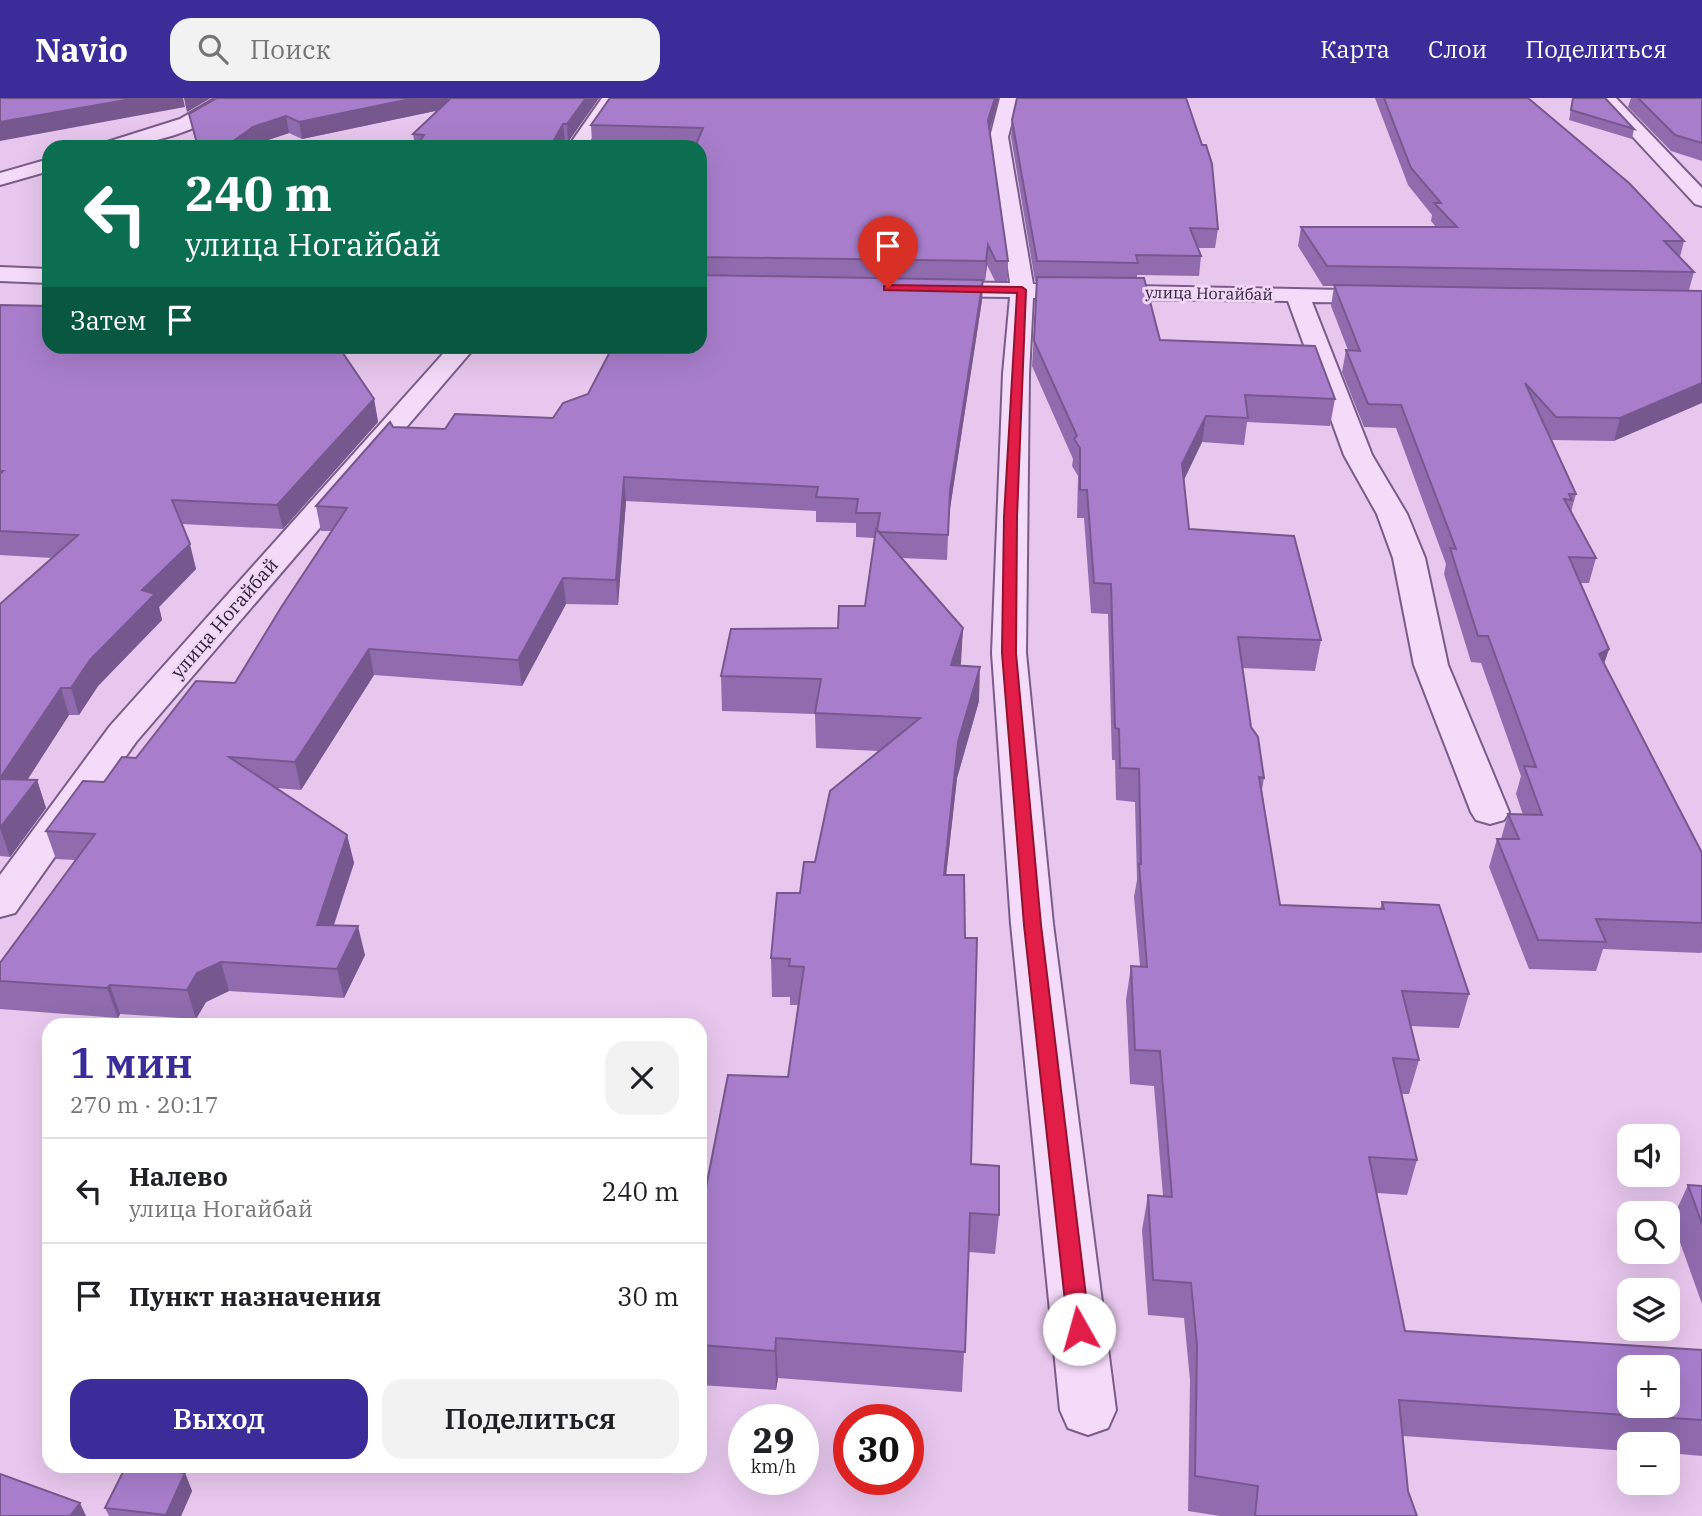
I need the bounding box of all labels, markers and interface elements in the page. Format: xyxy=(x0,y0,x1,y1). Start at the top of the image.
search box xyxy=(170,18,660,81)
text: Navio xyxy=(35,28,128,71)
icon: search xyxy=(194,30,232,68)
text: Поиск xyxy=(250,32,331,66)
text: Карта xyxy=(1320,33,1390,65)
text: Слои xyxy=(1428,33,1487,65)
text: Поделиться xyxy=(1525,33,1667,65)
text: 240 m xyxy=(185,161,332,224)
icon: left xyxy=(70,168,161,259)
pin xyxy=(858,216,918,288)
text: улица Ногайбай xyxy=(185,223,441,265)
icon: arrive xyxy=(869,227,907,265)
street label: улица Ногайбай xyxy=(1145,282,1273,304)
icon: arrive xyxy=(161,301,199,339)
text: Затем xyxy=(70,303,147,337)
street label: улица Ногайбай xyxy=(165,553,283,683)
text: 1 мин xyxy=(70,1035,193,1090)
button: close xyxy=(605,1041,679,1115)
text: 270 m · 20:17 xyxy=(70,1089,219,1119)
map controls xyxy=(1617,1124,1680,1495)
button: sound xyxy=(1617,1124,1680,1187)
text: Налево xyxy=(129,1159,228,1193)
icon: left xyxy=(70,1172,108,1210)
text: 240 m xyxy=(601,1174,679,1208)
text: улица Ногайбай xyxy=(129,1193,313,1223)
button: search xyxy=(1617,1201,1680,1264)
icon: arrive xyxy=(70,1277,108,1315)
button: layers xyxy=(1617,1278,1680,1341)
text: Пункт назначения xyxy=(129,1279,381,1313)
text: 30 m xyxy=(617,1279,679,1313)
position arrow xyxy=(1042,1292,1116,1366)
button: + xyxy=(1617,1355,1680,1418)
button: Выход xyxy=(70,1379,368,1459)
button: Поделиться xyxy=(382,1379,679,1459)
speed limit sign: 30 xyxy=(833,1404,924,1495)
text: 29 xyxy=(752,1417,795,1463)
button: − xyxy=(1617,1432,1680,1495)
text: km/h xyxy=(751,1455,796,1478)

